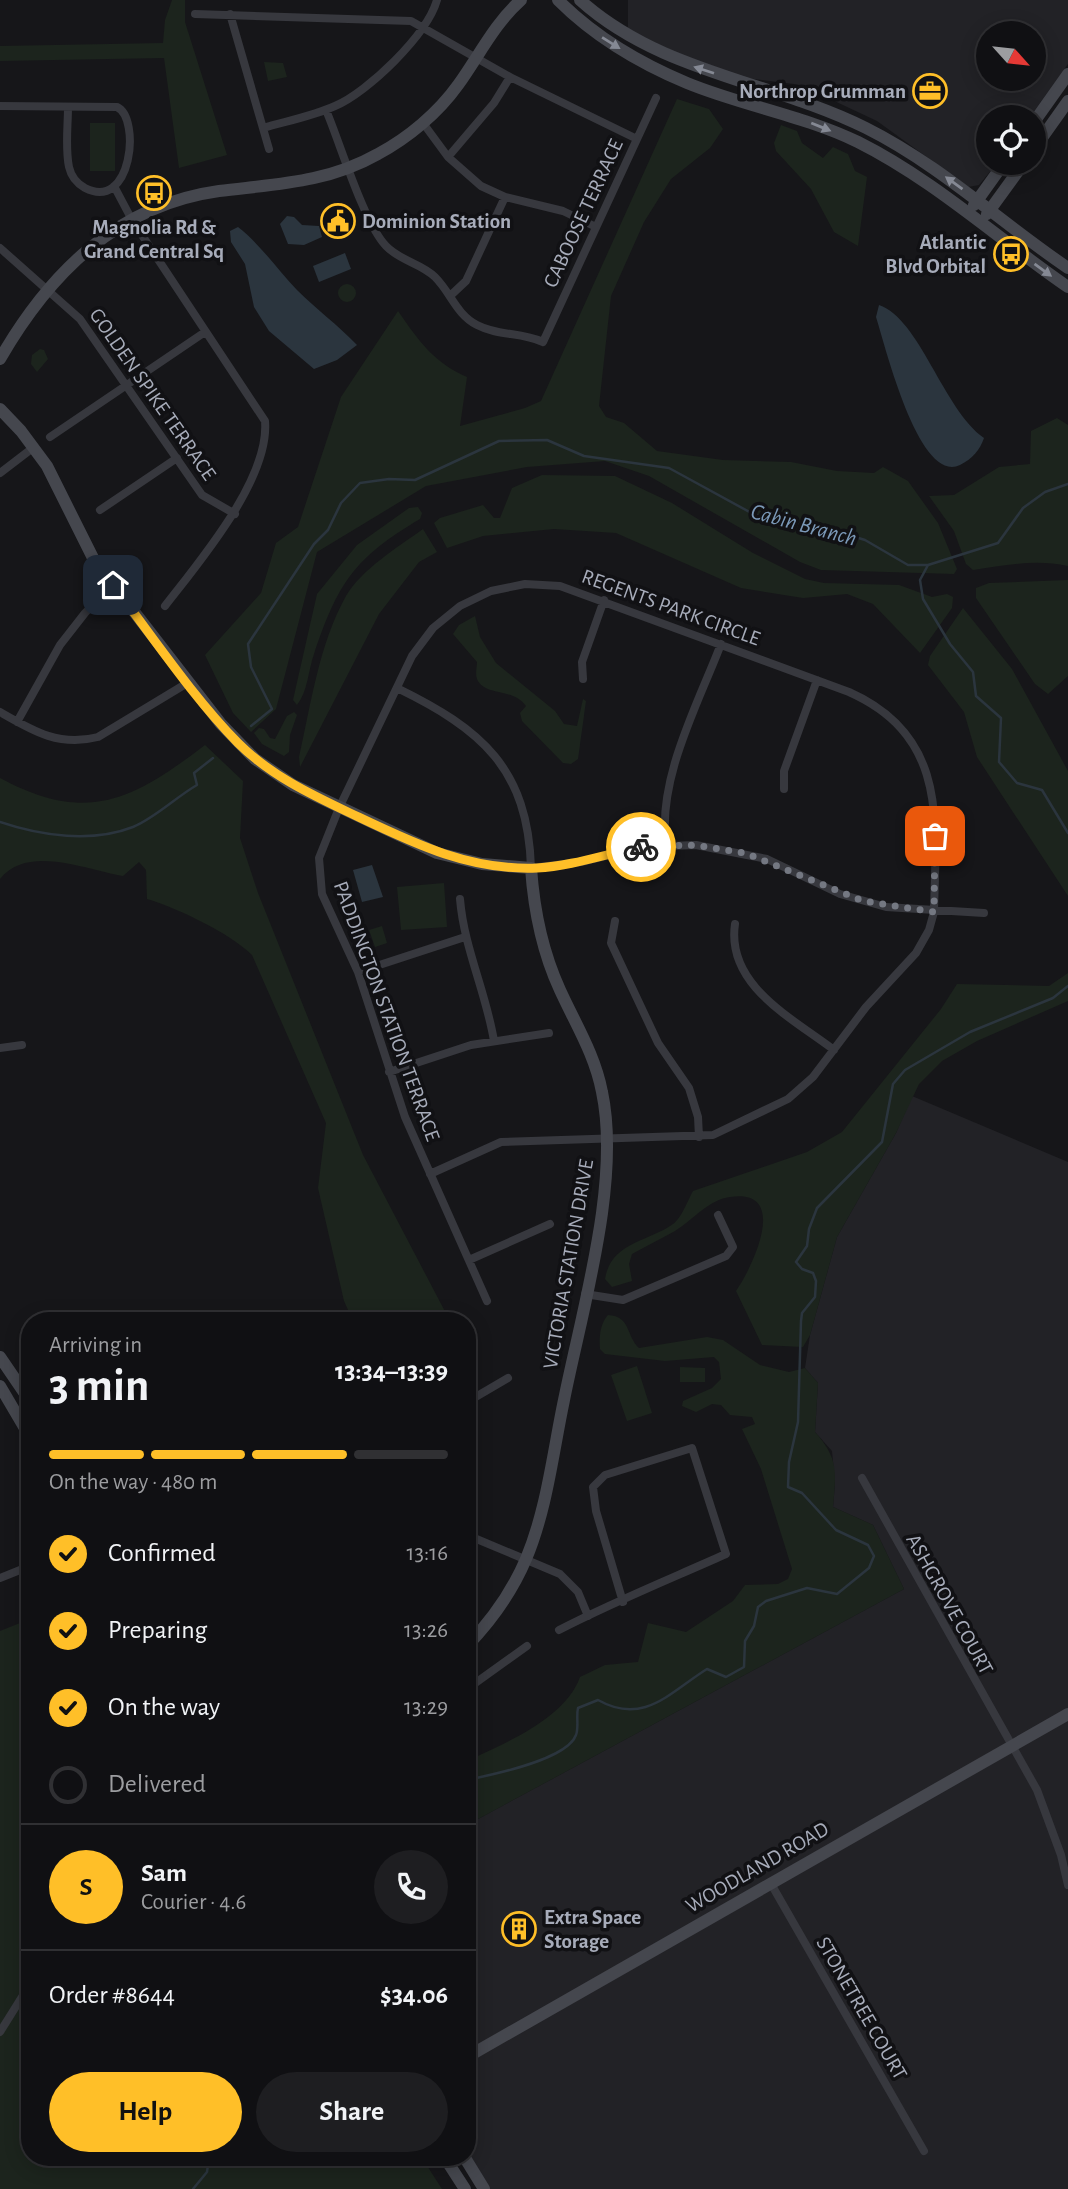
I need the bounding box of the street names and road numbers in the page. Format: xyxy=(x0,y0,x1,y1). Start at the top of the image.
street label: CABOOSE TERRACE xyxy=(540,136,627,291)
street label: GOLDEN SPIKE TERRACE xyxy=(85,305,220,484)
street label: REGENTS PARK CIRCLE xyxy=(579,565,763,649)
street label: PADDINGTON STATION TERRACE xyxy=(330,878,443,1144)
street label: VICTORIA STATION DRIVE xyxy=(540,1158,597,1371)
street label: ASHGROVE COURT xyxy=(902,1530,997,1678)
street label: WOODLAND ROAD xyxy=(682,1818,832,1917)
street label: STONETREE COURT xyxy=(812,1933,911,2083)

